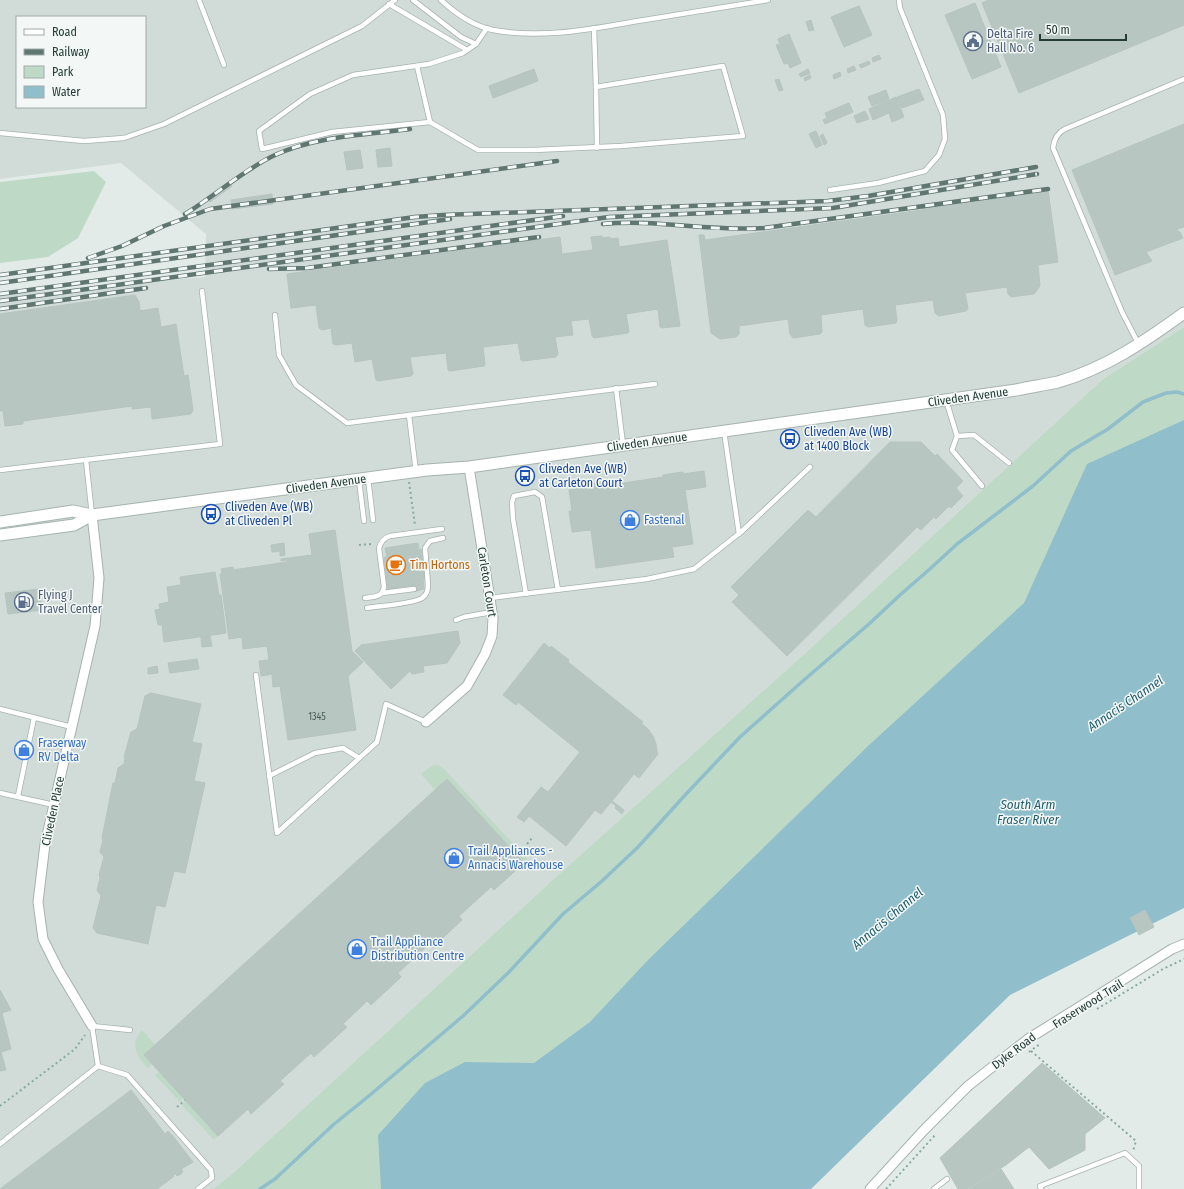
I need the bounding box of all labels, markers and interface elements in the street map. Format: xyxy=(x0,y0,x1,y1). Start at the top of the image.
legend xyxy=(16,16,146,108)
scale bar xyxy=(1040,16,1126,42)
text: 50 m xyxy=(1046,23,1070,37)
text: Road xyxy=(52,25,77,39)
place label: Delta Fire Hall No. 6 xyxy=(987,27,1034,55)
public building icon: Delta Fire Hall No. 6 xyxy=(962,30,984,52)
text: Railway xyxy=(52,45,90,59)
text: Park xyxy=(52,65,74,79)
text: Water xyxy=(52,85,81,99)
street label: Cliveden Avenue xyxy=(927,384,1009,410)
place label: Cliveden Ave (WB) at 1400 Block xyxy=(804,425,892,453)
bus stop icon: Cliveden Ave (WB) at 1400 Block xyxy=(779,428,801,450)
street label: Cliveden Avenue xyxy=(606,429,688,455)
place label: Cliveden Ave (WB) at Carleton Court xyxy=(539,462,627,490)
bus stop icon: Cliveden Ave (WB) at Carleton Court xyxy=(514,465,536,487)
street label: Cliveden Avenue xyxy=(285,471,367,497)
place label: Cliveden Ave (WB) at Cliveden Pl xyxy=(225,500,313,528)
bus stop icon: Cliveden Ave (WB) at Cliveden Pl xyxy=(200,503,222,525)
shop icon: Fastenal xyxy=(619,509,641,531)
place label: Fastenal xyxy=(644,513,684,527)
street label: Carleton Court xyxy=(475,546,499,618)
cafe icon: Tim Hortons xyxy=(385,554,407,576)
place label: Tim Hortons xyxy=(410,558,470,572)
place label: Flying J Travel Center xyxy=(38,588,103,616)
fuel station icon: Flying J Travel Center xyxy=(13,591,35,613)
water label: Annacis Channel xyxy=(1084,672,1166,735)
house number: 1345 xyxy=(308,711,326,723)
place label: Fraserway RV Delta xyxy=(38,736,87,764)
shop icon: Fraserway RV Delta xyxy=(13,739,35,761)
street label: Cliveden Place xyxy=(39,775,67,847)
water label: South Arm Fraser River xyxy=(997,797,1059,827)
place label: Trail Appliances - Annacis Warehouse xyxy=(468,844,563,872)
shop icon: Trail Appliances - Annacis Warehouse xyxy=(443,847,465,869)
water label: Annacis Channel xyxy=(848,884,926,953)
place label: Trail Appliance Distribution Centre xyxy=(371,935,464,963)
shop icon: Trail Appliance Distribution Centre xyxy=(346,938,368,960)
street label: Fraserwood Trail xyxy=(1050,977,1126,1031)
street label: Dyke Road xyxy=(989,1030,1039,1072)

